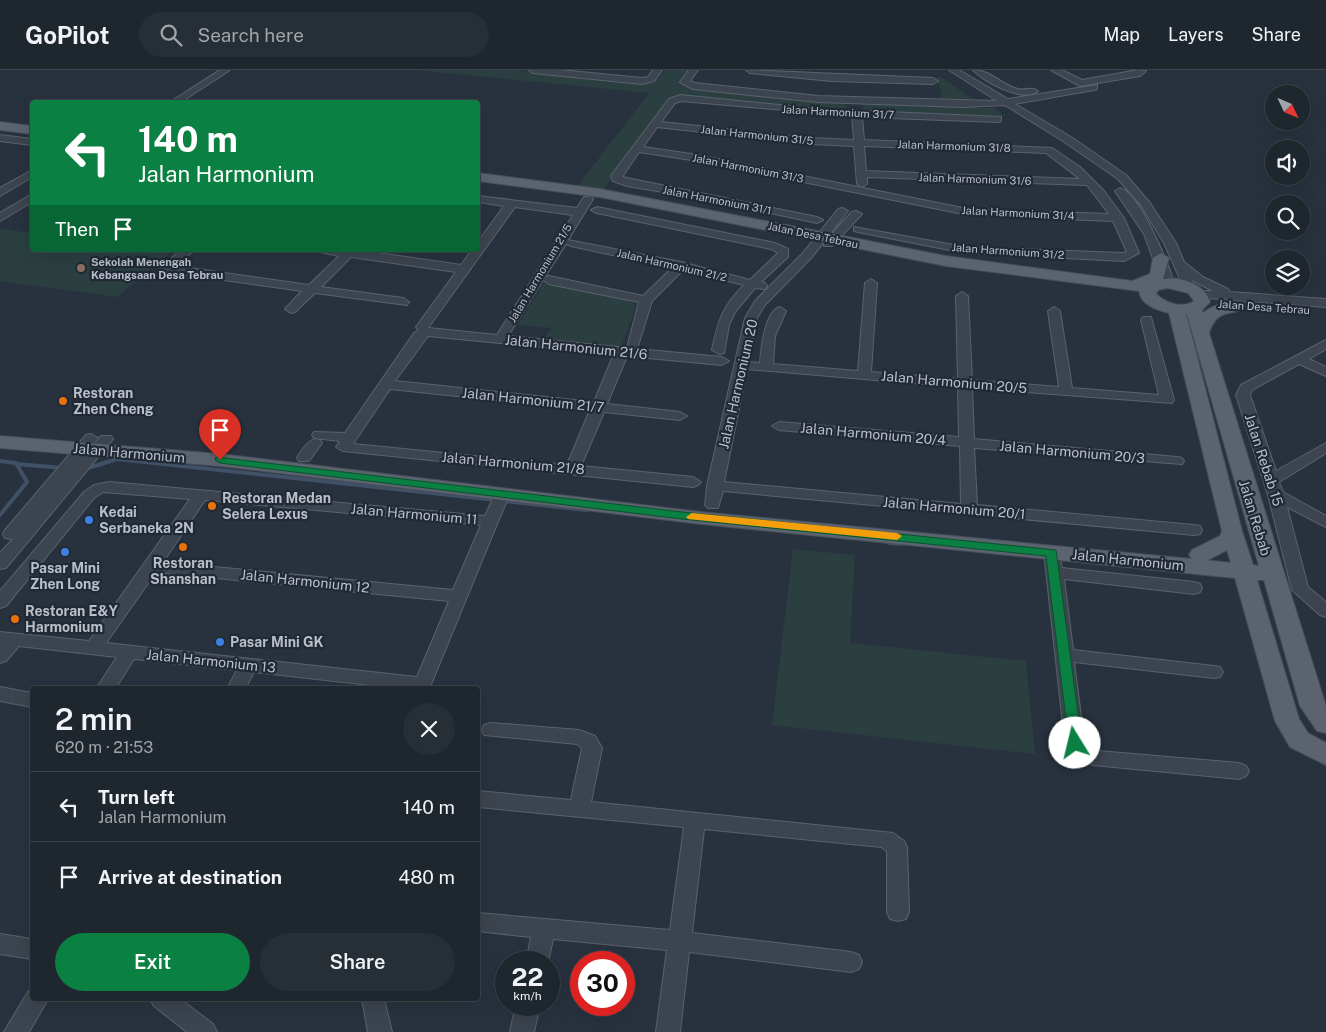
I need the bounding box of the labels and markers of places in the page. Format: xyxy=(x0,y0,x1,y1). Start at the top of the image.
place label: Sekolah Menengah Kebangsaan Desa Tebrau xyxy=(91,256,223,281)
marker: Sekolah Menengah Kebangsaan Desa Tebrau xyxy=(75,262,87,274)
place label: Restoran Zhen Cheng xyxy=(73,385,154,417)
marker: Restoran Zhen Cheng xyxy=(57,395,69,407)
pin xyxy=(199,409,241,460)
place label: Restoran Medan Selera Lexus xyxy=(222,490,331,522)
marker: Restoran Medan Selera Lexus xyxy=(206,500,218,512)
place label: Kedai Serbaneka 2N xyxy=(99,504,194,536)
marker: Kedai Serbaneka 2N xyxy=(83,514,95,526)
marker: Restoran Shanshan xyxy=(177,541,189,553)
marker: Pasar Mini Zhen Long xyxy=(59,546,71,558)
place label: Restoran Shanshan xyxy=(150,555,216,587)
place label: Pasar Mini Zhen Long xyxy=(30,560,100,592)
place label: Restoran E&Y Harmonium xyxy=(25,603,118,635)
marker: Restoran E&Y Harmonium xyxy=(9,613,21,625)
place label: Pasar Mini GK xyxy=(230,634,324,650)
marker: Pasar Mini GK xyxy=(214,636,226,648)

